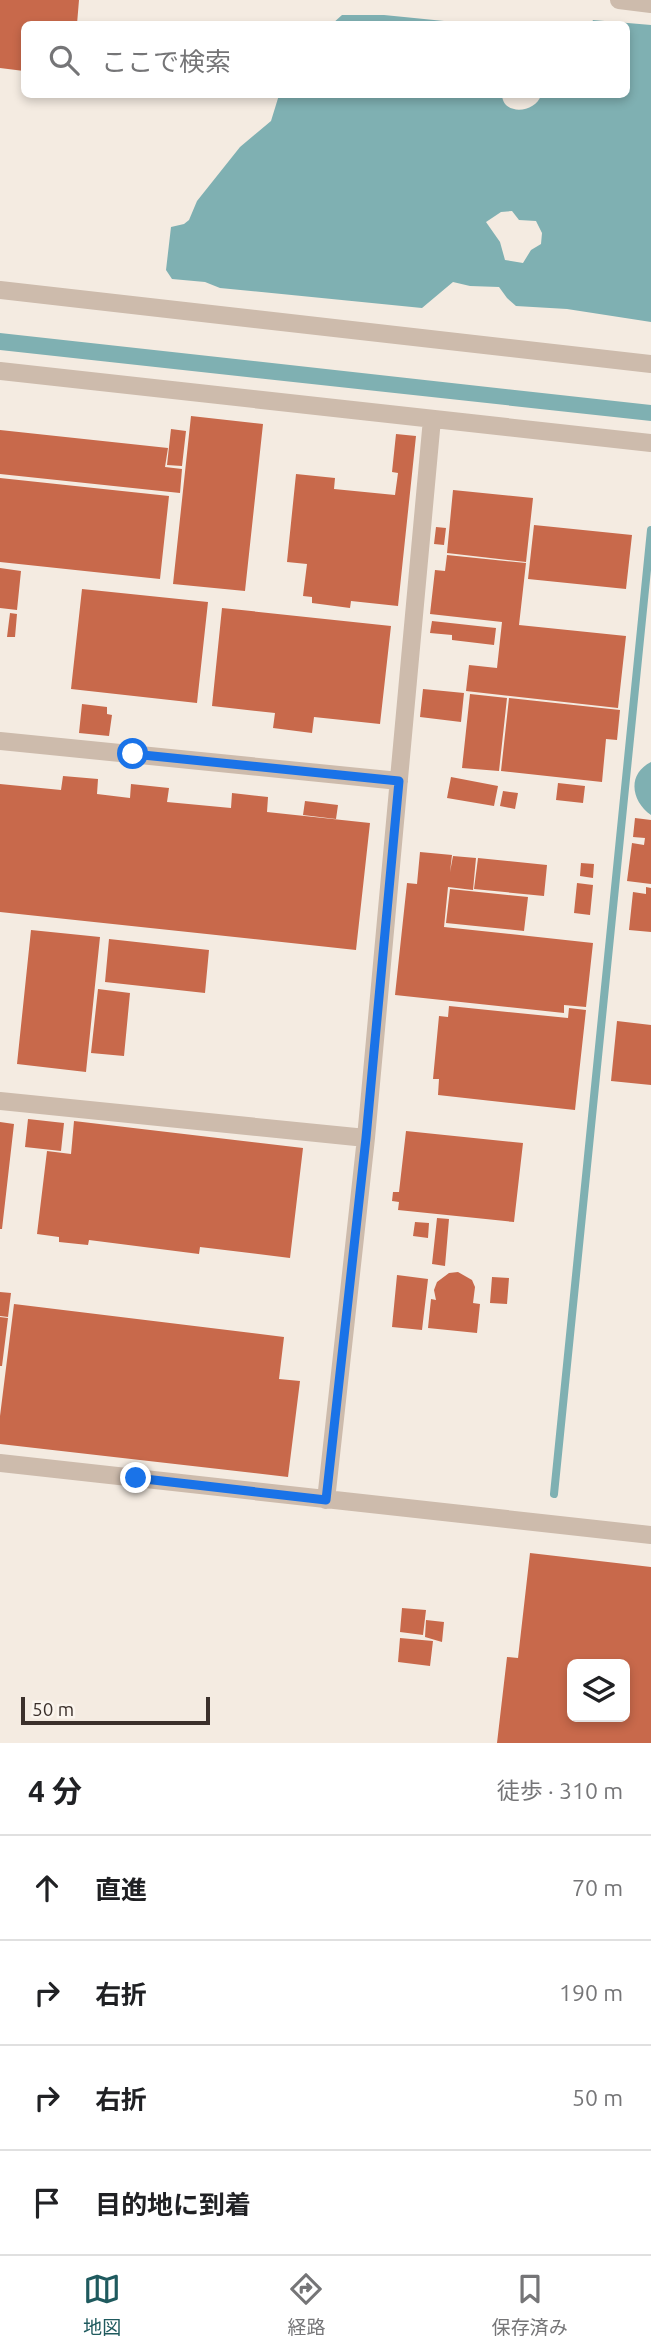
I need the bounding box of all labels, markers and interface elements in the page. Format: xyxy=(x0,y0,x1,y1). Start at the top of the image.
search box xyxy=(21,21,630,98)
icon: search xyxy=(45,41,83,79)
text: ここで検索 xyxy=(101,47,231,76)
route start xyxy=(117,738,148,769)
route end xyxy=(120,1462,151,1493)
map controls xyxy=(567,1659,630,1722)
button: layers xyxy=(567,1659,630,1722)
scale bar xyxy=(21,1694,210,1726)
text: 50 m xyxy=(32,1698,74,1720)
text: 4 分 xyxy=(28,1774,82,1808)
text: 徒歩 · 310 m xyxy=(497,1778,623,1803)
icon: ahead xyxy=(28,1869,66,1907)
text: 直進 xyxy=(95,1875,147,1904)
text: 70 m xyxy=(572,1875,623,1900)
icon: right xyxy=(28,1974,66,2012)
text: 右折 xyxy=(95,1980,147,2009)
text: 190 m xyxy=(559,1980,623,2005)
icon: right xyxy=(28,2079,66,2117)
text: 右折 xyxy=(95,2085,147,2114)
text: 50 m xyxy=(572,2085,623,2110)
icon: arrive xyxy=(28,2184,66,2222)
text: 目的地に到着 xyxy=(95,2190,251,2219)
tab: 地図 xyxy=(83,2270,121,2339)
tab: 経路 xyxy=(287,2270,326,2339)
tab: 保存済み xyxy=(492,2270,568,2339)

